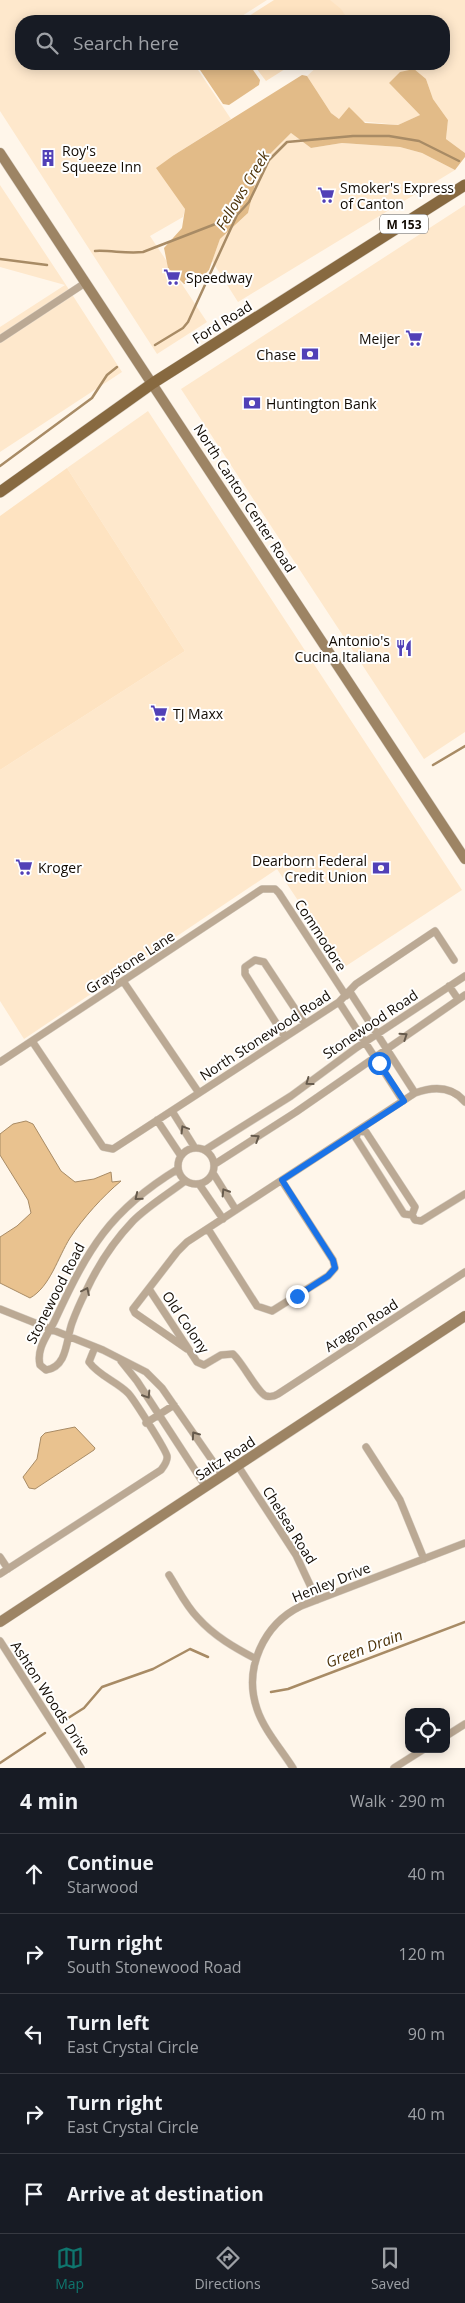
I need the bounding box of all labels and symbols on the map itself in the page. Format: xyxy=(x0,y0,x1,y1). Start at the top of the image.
place label: Roy's Squeeze Inn xyxy=(62,141,142,176)
water label: Fellows Creek xyxy=(211,146,274,233)
building icon: Roy's Squeeze Inn xyxy=(38,148,58,168)
place label: Smoker's Express of Canton xyxy=(340,178,454,213)
supermarket icon: Smoker's Express of Canton xyxy=(316,185,336,205)
road number: M 153 xyxy=(380,214,428,233)
supermarket icon: Speedway xyxy=(162,267,182,287)
place label: Speedway xyxy=(186,268,253,287)
street label: Ford Road xyxy=(189,296,255,348)
supermarket icon: Meijer xyxy=(404,328,424,348)
place label: Meijer xyxy=(359,329,400,348)
bank icon: Chase xyxy=(300,344,320,364)
place label: Chase xyxy=(256,345,296,364)
bank icon: Huntington Bank xyxy=(242,393,262,413)
place label: Huntington Bank xyxy=(266,394,377,413)
street label: North Canton Center Road xyxy=(190,420,300,576)
place label: Antonio's Cucina Italiana xyxy=(294,631,390,666)
restaurant icon: Antonio's Cucina Italiana xyxy=(394,638,414,658)
supermarket icon: TJ Maxx xyxy=(149,703,169,723)
place label: TJ Maxx xyxy=(173,704,224,723)
place label: Dearborn Federal Credit Union xyxy=(252,851,367,886)
supermarket icon: Kroger xyxy=(14,857,34,877)
place label: Kroger xyxy=(38,858,82,877)
bank icon: Dearborn Federal Credit Union xyxy=(371,858,391,878)
street label: Commodore xyxy=(291,895,351,975)
street label: Graystone Lane xyxy=(82,926,178,998)
street label: North Stonewood Road xyxy=(196,985,334,1085)
street label: Stonewood Road xyxy=(319,985,421,1063)
one-way arrow xyxy=(398,1033,408,1042)
route start xyxy=(368,1052,391,1075)
one-way arrow xyxy=(305,1076,315,1085)
one-way arrow xyxy=(180,1126,190,1135)
one-way arrow xyxy=(250,1134,259,1144)
one-way arrow xyxy=(221,1188,231,1197)
one-way arrow xyxy=(135,1192,144,1200)
street label: Stonewood Road xyxy=(21,1239,89,1347)
route end xyxy=(286,1285,309,1308)
one-way arrow xyxy=(80,1287,90,1296)
street label: Old Colony xyxy=(158,1287,214,1358)
street label: Aragon Road xyxy=(321,1294,401,1356)
one-way arrow xyxy=(141,1390,150,1399)
street label: Saltz Road xyxy=(191,1432,259,1484)
one-way arrow xyxy=(192,1432,201,1441)
street label: Chelsea Road xyxy=(259,1483,321,1567)
street label: Henley Drive xyxy=(289,1558,373,1606)
water label: Green Drain xyxy=(323,1624,405,1672)
street label: Ashton Woods Drive xyxy=(7,1637,95,1759)

